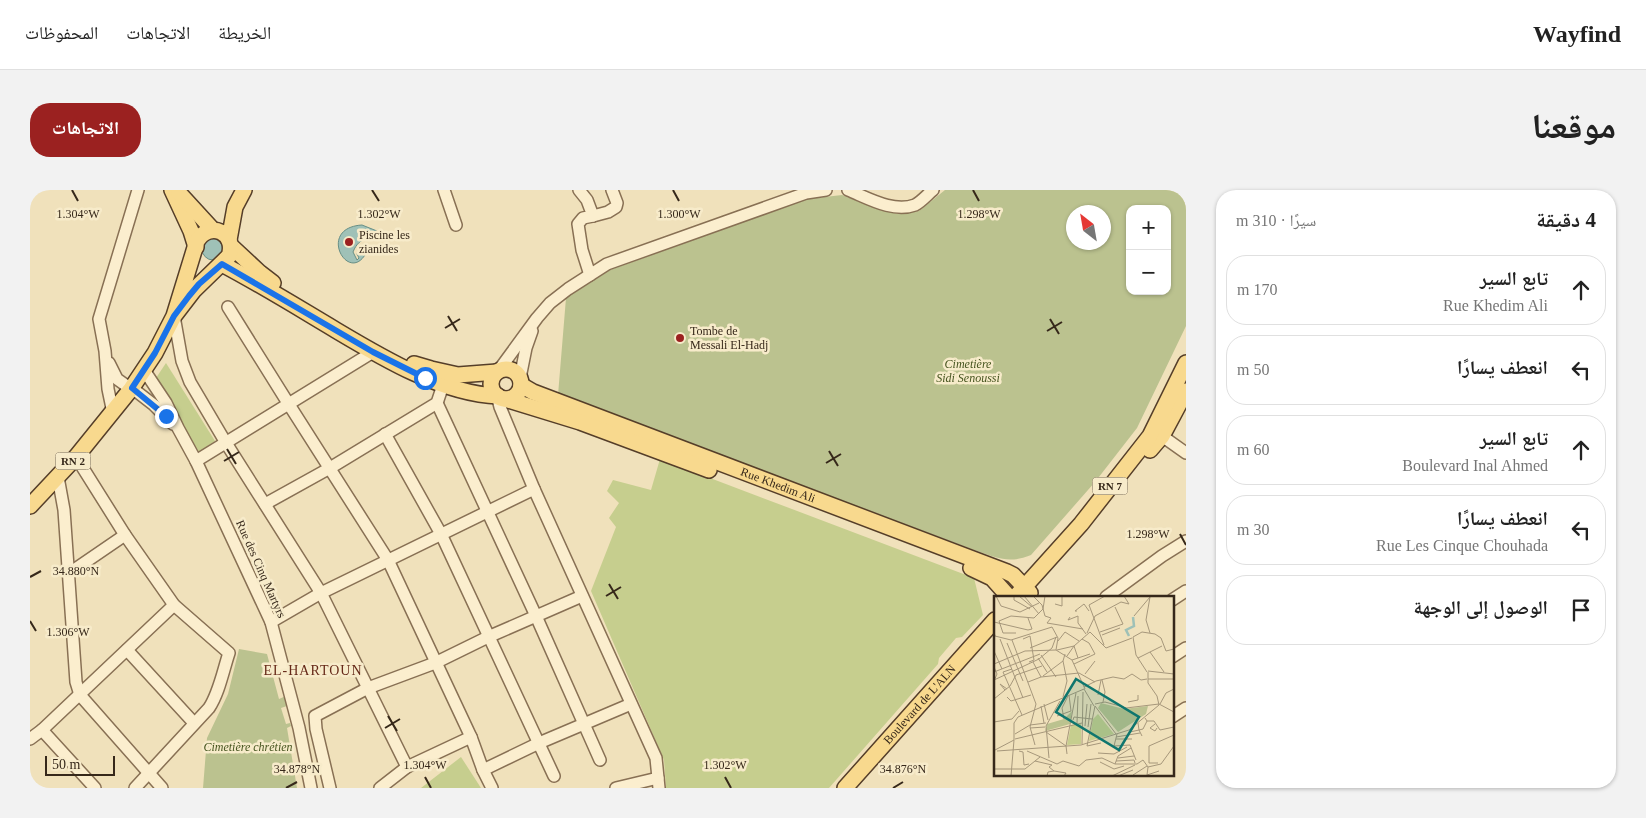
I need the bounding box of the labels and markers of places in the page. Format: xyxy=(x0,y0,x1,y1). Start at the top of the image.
place label: Piscine les zianides xyxy=(359,228,410,256)
marker: Piscine les zianides xyxy=(343,236,355,248)
place label: Tombe de Messali El-Hadj xyxy=(690,324,768,352)
marker: Tombe de Messali El-Hadj xyxy=(674,332,686,344)

